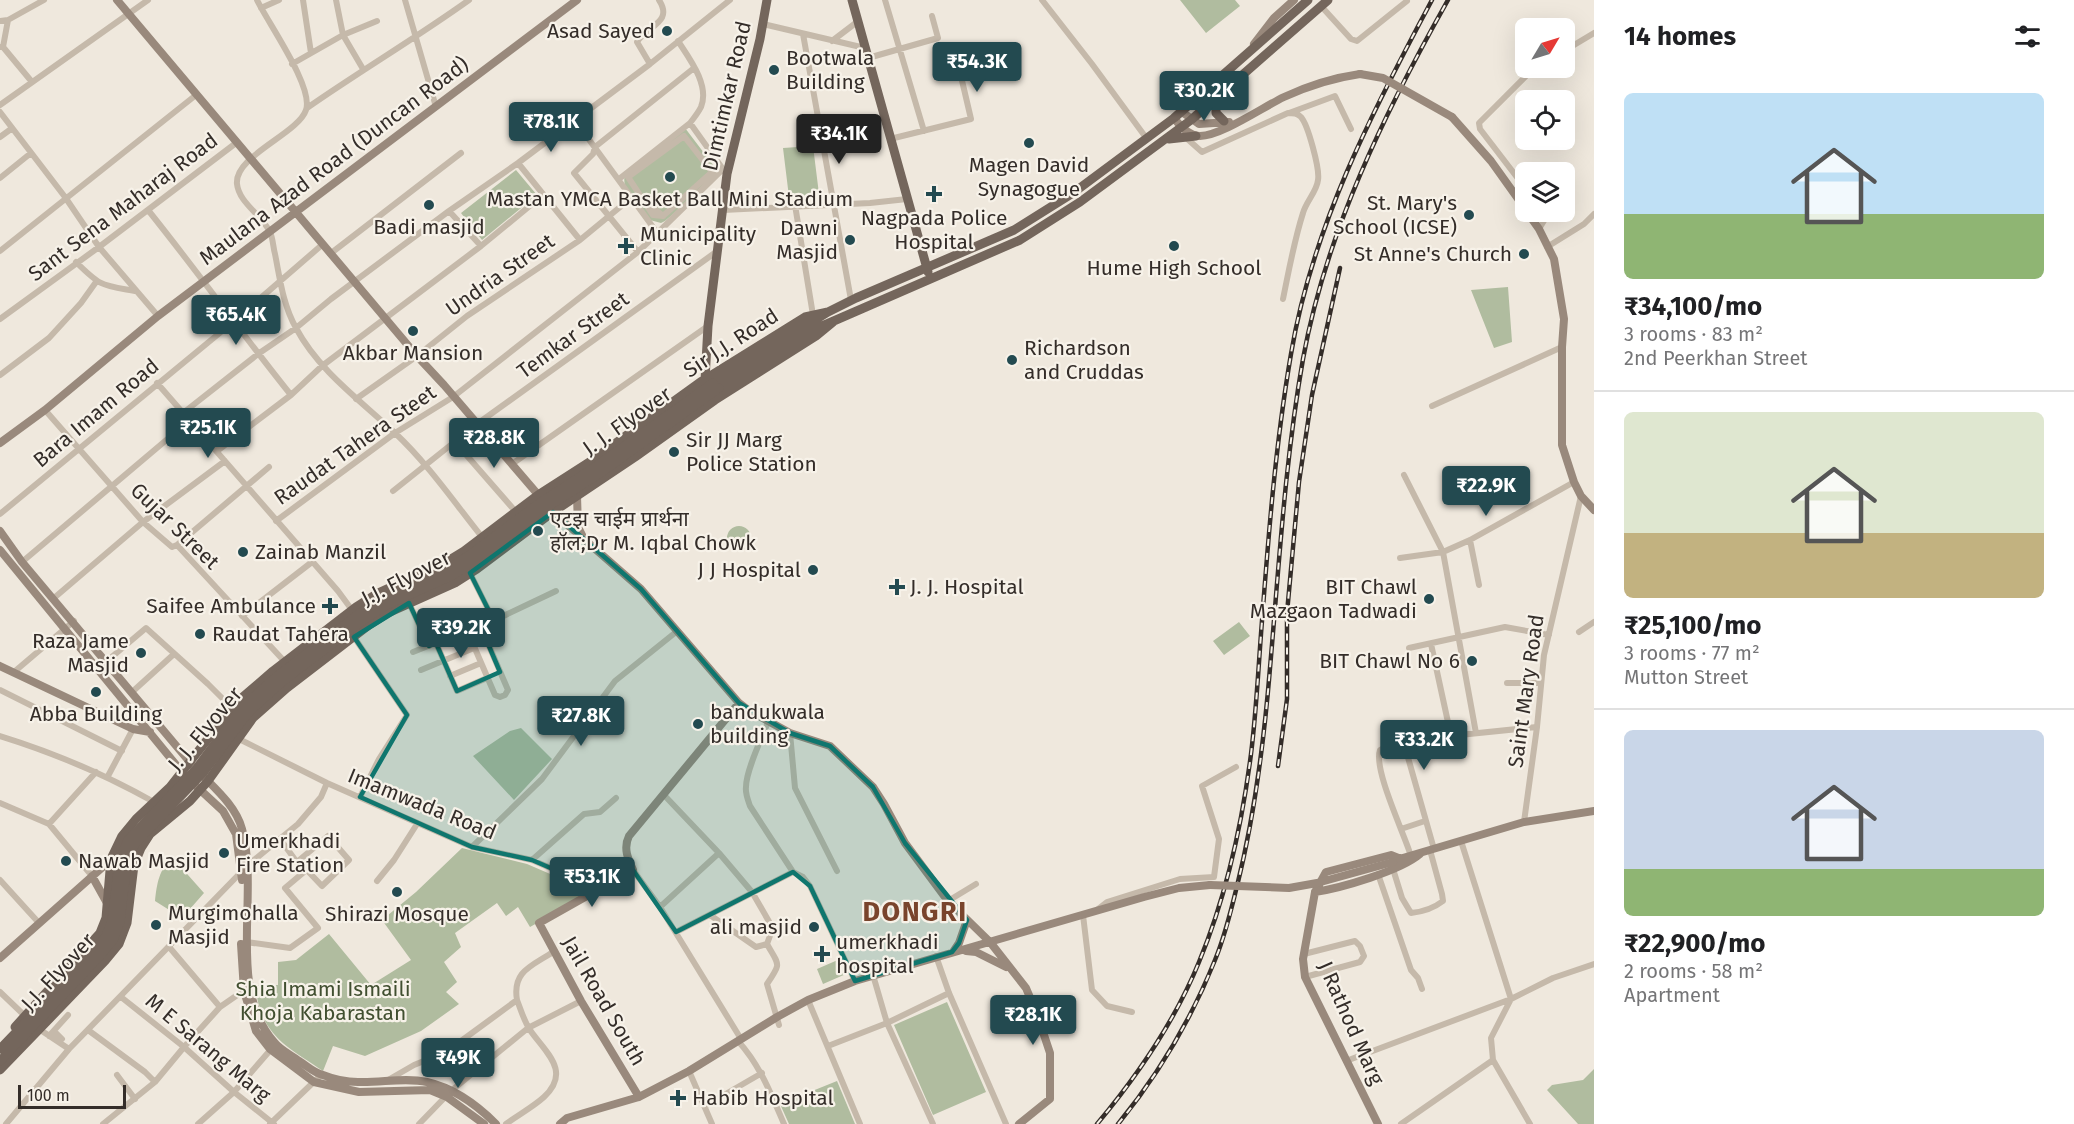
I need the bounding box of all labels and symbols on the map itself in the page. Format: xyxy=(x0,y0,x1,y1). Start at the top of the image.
place label: Asad Sayed xyxy=(547,18,655,44)
north arrow xyxy=(1515,18,1575,78)
street label: Dimtimkar Road xyxy=(697,19,757,173)
marker: Asad Sayed xyxy=(660,24,674,38)
pin: ₹54.3K xyxy=(928,42,1026,93)
place label: Bootwala Building xyxy=(786,45,874,95)
street label: Maulana Azad Road (Duncan Road) xyxy=(194,51,474,271)
marker: Bootwala Building xyxy=(767,63,781,77)
pin: ₹30.2K xyxy=(1155,71,1253,122)
pin: ₹78.1K xyxy=(502,102,600,153)
pin: ₹34.1K xyxy=(790,114,888,165)
street label: Sant Sena Maharaj Road xyxy=(23,127,223,287)
marker: Magen David Synagogue xyxy=(1022,136,1036,150)
place label: Magen David Synagogue xyxy=(969,152,1089,202)
marker: Mastan YMCA Basket Ball Mini Stadium xyxy=(663,170,677,184)
marker: Nagpada Police Hospital xyxy=(925,185,943,203)
place label: Mastan YMCA Basket Ball Mini Stadium xyxy=(487,186,853,212)
place label: St. Mary's School (ICSE) xyxy=(1333,190,1457,240)
marker: Badi masjid xyxy=(422,198,436,212)
place label: Nagpada Police Hospital xyxy=(861,205,1007,255)
marker: St. Mary's School (ICSE) xyxy=(1462,208,1476,222)
place label: Badi masjid xyxy=(373,214,485,240)
place label: Dawni Masjid xyxy=(776,215,838,265)
place label: Municipality Clinic xyxy=(640,221,757,271)
street label: Undria Street xyxy=(441,228,560,322)
marker: Dawni Masjid xyxy=(843,233,857,247)
marker: Municipality Clinic xyxy=(617,237,635,255)
marker: Hume High School xyxy=(1167,239,1181,253)
place label: St Anne's Church xyxy=(1354,241,1512,267)
marker: St Anne's Church xyxy=(1517,247,1531,261)
place label: Hume High School xyxy=(1087,255,1261,281)
street label: Temkar Street xyxy=(512,286,634,384)
pin: ₹65.4K xyxy=(187,295,285,346)
street label: Sir J.J. Road xyxy=(679,303,783,383)
marker: Akbar Mansion xyxy=(406,324,420,338)
place label: Richardson and Cruddas xyxy=(1024,335,1144,385)
place label: Akbar Mansion xyxy=(343,340,483,366)
street label: Bara Imam Road xyxy=(28,353,164,473)
marker: Richardson and Cruddas xyxy=(1005,353,1019,367)
street label: Raudat Tahera Steet xyxy=(269,379,441,511)
street label: J. J. Flyover xyxy=(578,381,676,461)
pin: ₹25.1K xyxy=(159,408,257,459)
pin: ₹28.8K xyxy=(445,418,543,469)
place label: Sir JJ Marg Police Station xyxy=(686,427,817,477)
marker: Sir JJ Marg Police Station xyxy=(667,445,681,459)
pin: ₹22.9K xyxy=(1437,466,1535,517)
street label: Gujar Street xyxy=(125,477,225,575)
place label: एटझ चाईम प्रार्थना हॉल;Dr M. Iqbal Chowk xyxy=(550,506,756,556)
marker: एटझ चाईम प्रार्थना हॉल;Dr M. Iqbal Chowk xyxy=(531,524,545,538)
place label: Zainab Manzil xyxy=(255,539,386,565)
street label: J.J. Flyover xyxy=(357,544,455,612)
marker: Zainab Manzil xyxy=(236,545,250,559)
place label: J J Hospital xyxy=(698,557,801,583)
marker: J J Hospital xyxy=(806,563,820,577)
place label: J. J. Hospital xyxy=(910,574,1024,600)
place label: BIT Chawl Mazgaon Tadwadi xyxy=(1250,574,1417,624)
marker: J. J. Hospital xyxy=(888,578,906,596)
marker: BIT Chawl Mazgaon Tadwadi xyxy=(1422,592,1436,606)
place label: Saifee Ambulance xyxy=(146,593,316,619)
marker: Saifee Ambulance xyxy=(321,597,339,615)
pin: ₹39.2K xyxy=(412,608,510,659)
street label: Saint Mary Road xyxy=(1502,613,1550,769)
place label: Raudat Tahera xyxy=(212,621,349,647)
marker: Raudat Tahera xyxy=(193,627,207,641)
place label: Raza Jame Masjid xyxy=(32,628,129,678)
marker: Raza Jame Masjid xyxy=(134,646,148,660)
place label: BIT Chawl No 6 xyxy=(1319,648,1460,674)
marker: BIT Chawl No 6 xyxy=(1465,654,1479,668)
street label: J. J. Flyover xyxy=(162,681,248,777)
marker: Abba Building xyxy=(89,685,103,699)
pin: ₹27.8K xyxy=(532,696,630,747)
place label: bandukwala building xyxy=(710,699,825,749)
place label: Abba Building xyxy=(30,701,162,727)
marker: bandukwala building xyxy=(691,717,705,731)
pin: ₹33.2K xyxy=(1375,720,1473,771)
street label: Imamwada Road xyxy=(344,762,500,846)
place label: Umerkhadi Fire Station xyxy=(236,828,344,878)
marker: Umerkhadi Fire Station xyxy=(217,846,231,860)
place label: Nawab Masjid xyxy=(78,848,210,874)
marker: Nawab Masjid xyxy=(59,854,73,868)
pin: ₹53.1K xyxy=(543,857,641,908)
marker: Shirazi Mosque xyxy=(390,885,404,899)
district label: DONGRI xyxy=(862,896,968,928)
place label: Murgimohalla Masjid xyxy=(168,900,299,950)
place label: Shirazi Mosque xyxy=(325,901,469,927)
place label: ali masjid xyxy=(710,914,802,940)
marker: Murgimohalla Masjid xyxy=(149,918,163,932)
marker: ali masjid xyxy=(807,920,821,934)
street label: J.J. Flyover xyxy=(16,928,100,1016)
place label: umerkhadi hospital xyxy=(836,929,939,979)
street label: Jail Road South xyxy=(556,932,652,1070)
marker: umerkhadi hospital xyxy=(813,945,831,963)
street label: J Rathod Marg xyxy=(1312,957,1390,1089)
park label: Shia Imami Ismaili Khoja Kabarastan xyxy=(235,976,411,1026)
street label: M E Sarang Marg xyxy=(140,988,276,1108)
pin: ₹28.1K xyxy=(984,995,1082,1046)
pin: ₹49K xyxy=(422,1038,494,1089)
scale bar xyxy=(18,1082,126,1110)
place label: Habib Hospital xyxy=(692,1085,834,1111)
marker: Habib Hospital xyxy=(669,1089,687,1107)

